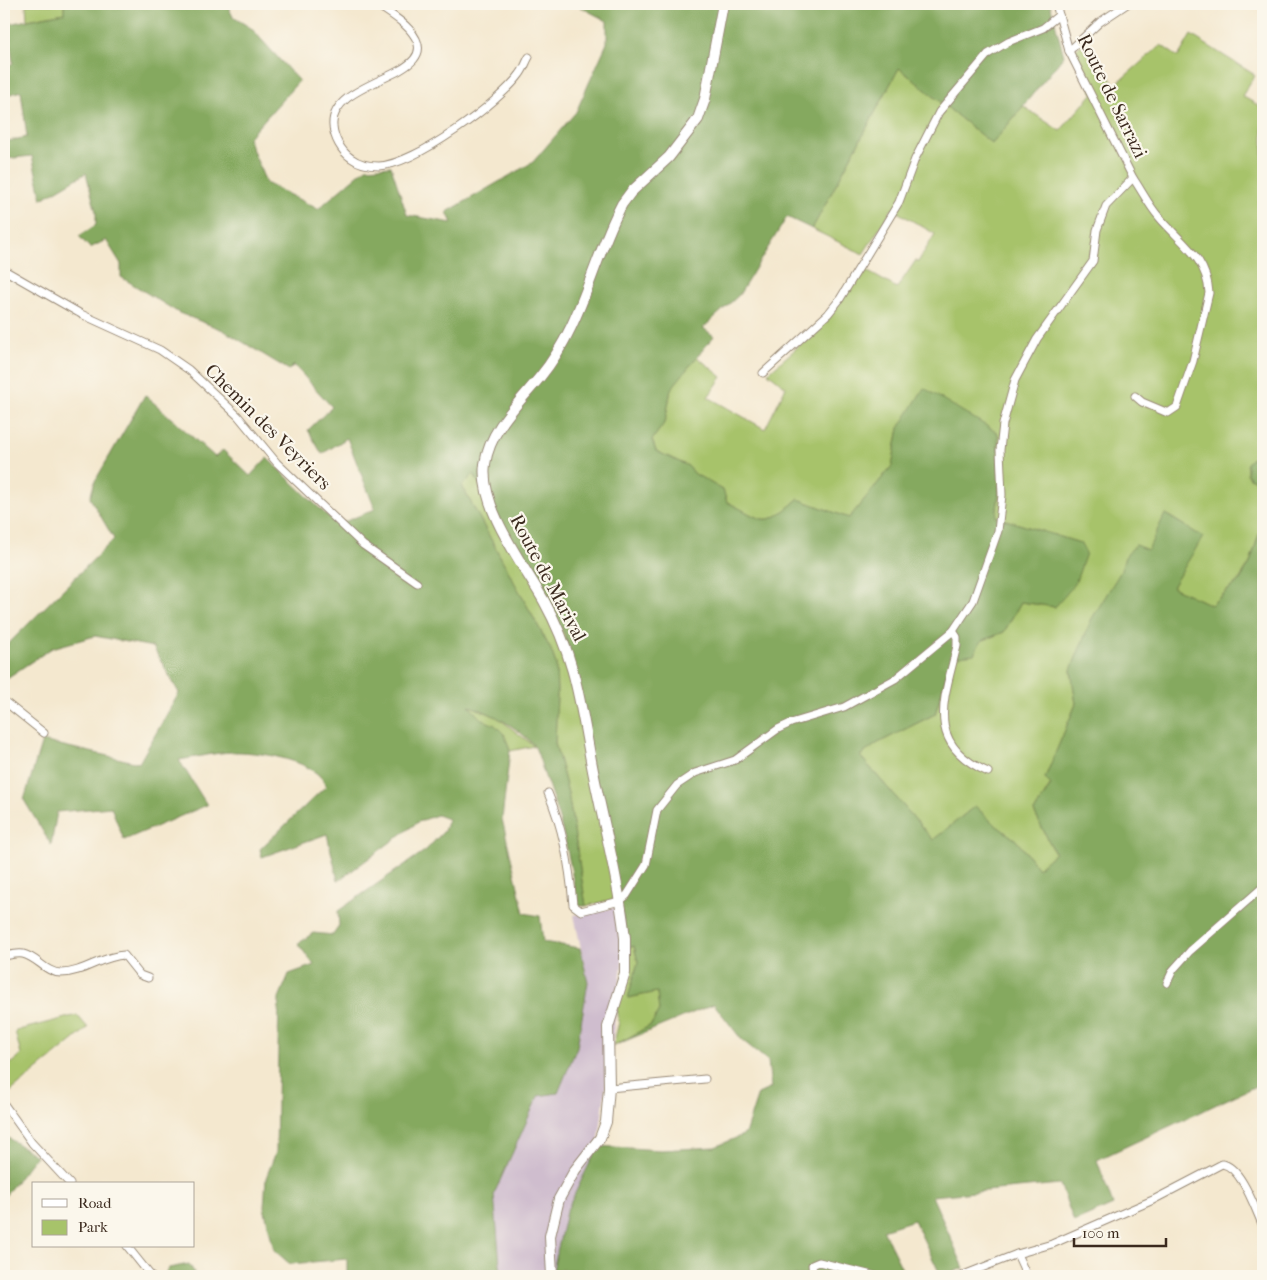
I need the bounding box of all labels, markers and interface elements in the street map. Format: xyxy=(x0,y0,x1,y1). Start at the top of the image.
street label: Route de Sarrazi xyxy=(1072,30,1152,162)
street label: Chemin des Veyriers xyxy=(201,360,335,494)
street label: Route de Marival xyxy=(505,511,591,645)
legend xyxy=(32,1182,195,1248)
text: Road xyxy=(78,1194,112,1212)
scale bar xyxy=(1074,1215,1167,1247)
text: Park xyxy=(78,1218,108,1236)
text: 100 m xyxy=(1082,1224,1120,1242)

